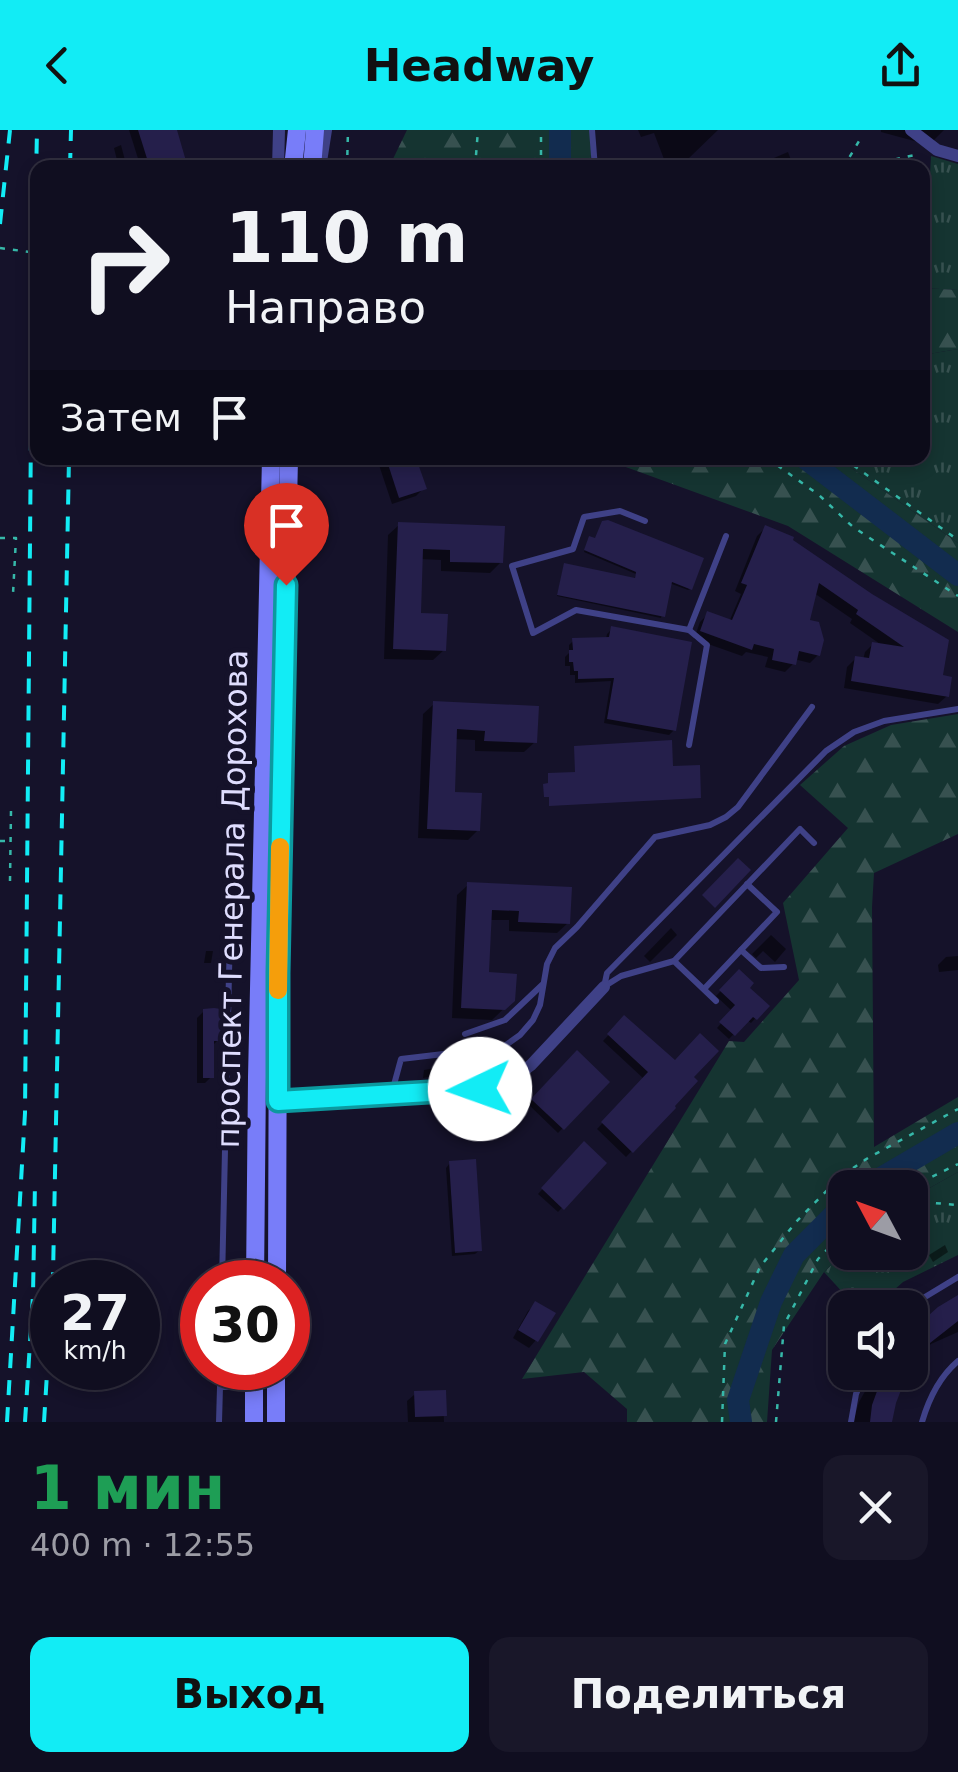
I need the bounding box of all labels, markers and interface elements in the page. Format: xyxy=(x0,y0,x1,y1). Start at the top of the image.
icon: back xyxy=(30,38,85,93)
icon: share xyxy=(873,38,928,93)
text: Headway xyxy=(364,39,594,92)
text: 110 m xyxy=(225,197,468,279)
icon: right xyxy=(60,200,190,330)
text: Направо xyxy=(225,281,426,334)
icon: arrive xyxy=(202,390,257,445)
text: Затем xyxy=(60,396,182,440)
pin xyxy=(244,483,329,586)
icon: arrive xyxy=(259,498,314,553)
street label: проспект Генерала Дорохова xyxy=(209,649,255,1149)
position arrow xyxy=(428,1037,532,1141)
north arrow xyxy=(828,1170,928,1270)
map controls xyxy=(828,1170,928,1390)
speed limit sign: 30 xyxy=(180,1260,310,1390)
text: 27 xyxy=(60,1284,130,1342)
button: sound xyxy=(828,1290,928,1390)
text: km/h xyxy=(63,1336,127,1365)
text: 1 мин xyxy=(30,1453,225,1523)
button: close xyxy=(823,1455,928,1560)
text: 400 m · 12:55 xyxy=(30,1526,255,1564)
button: Выход xyxy=(30,1637,469,1752)
button: Поделиться xyxy=(489,1637,928,1752)

